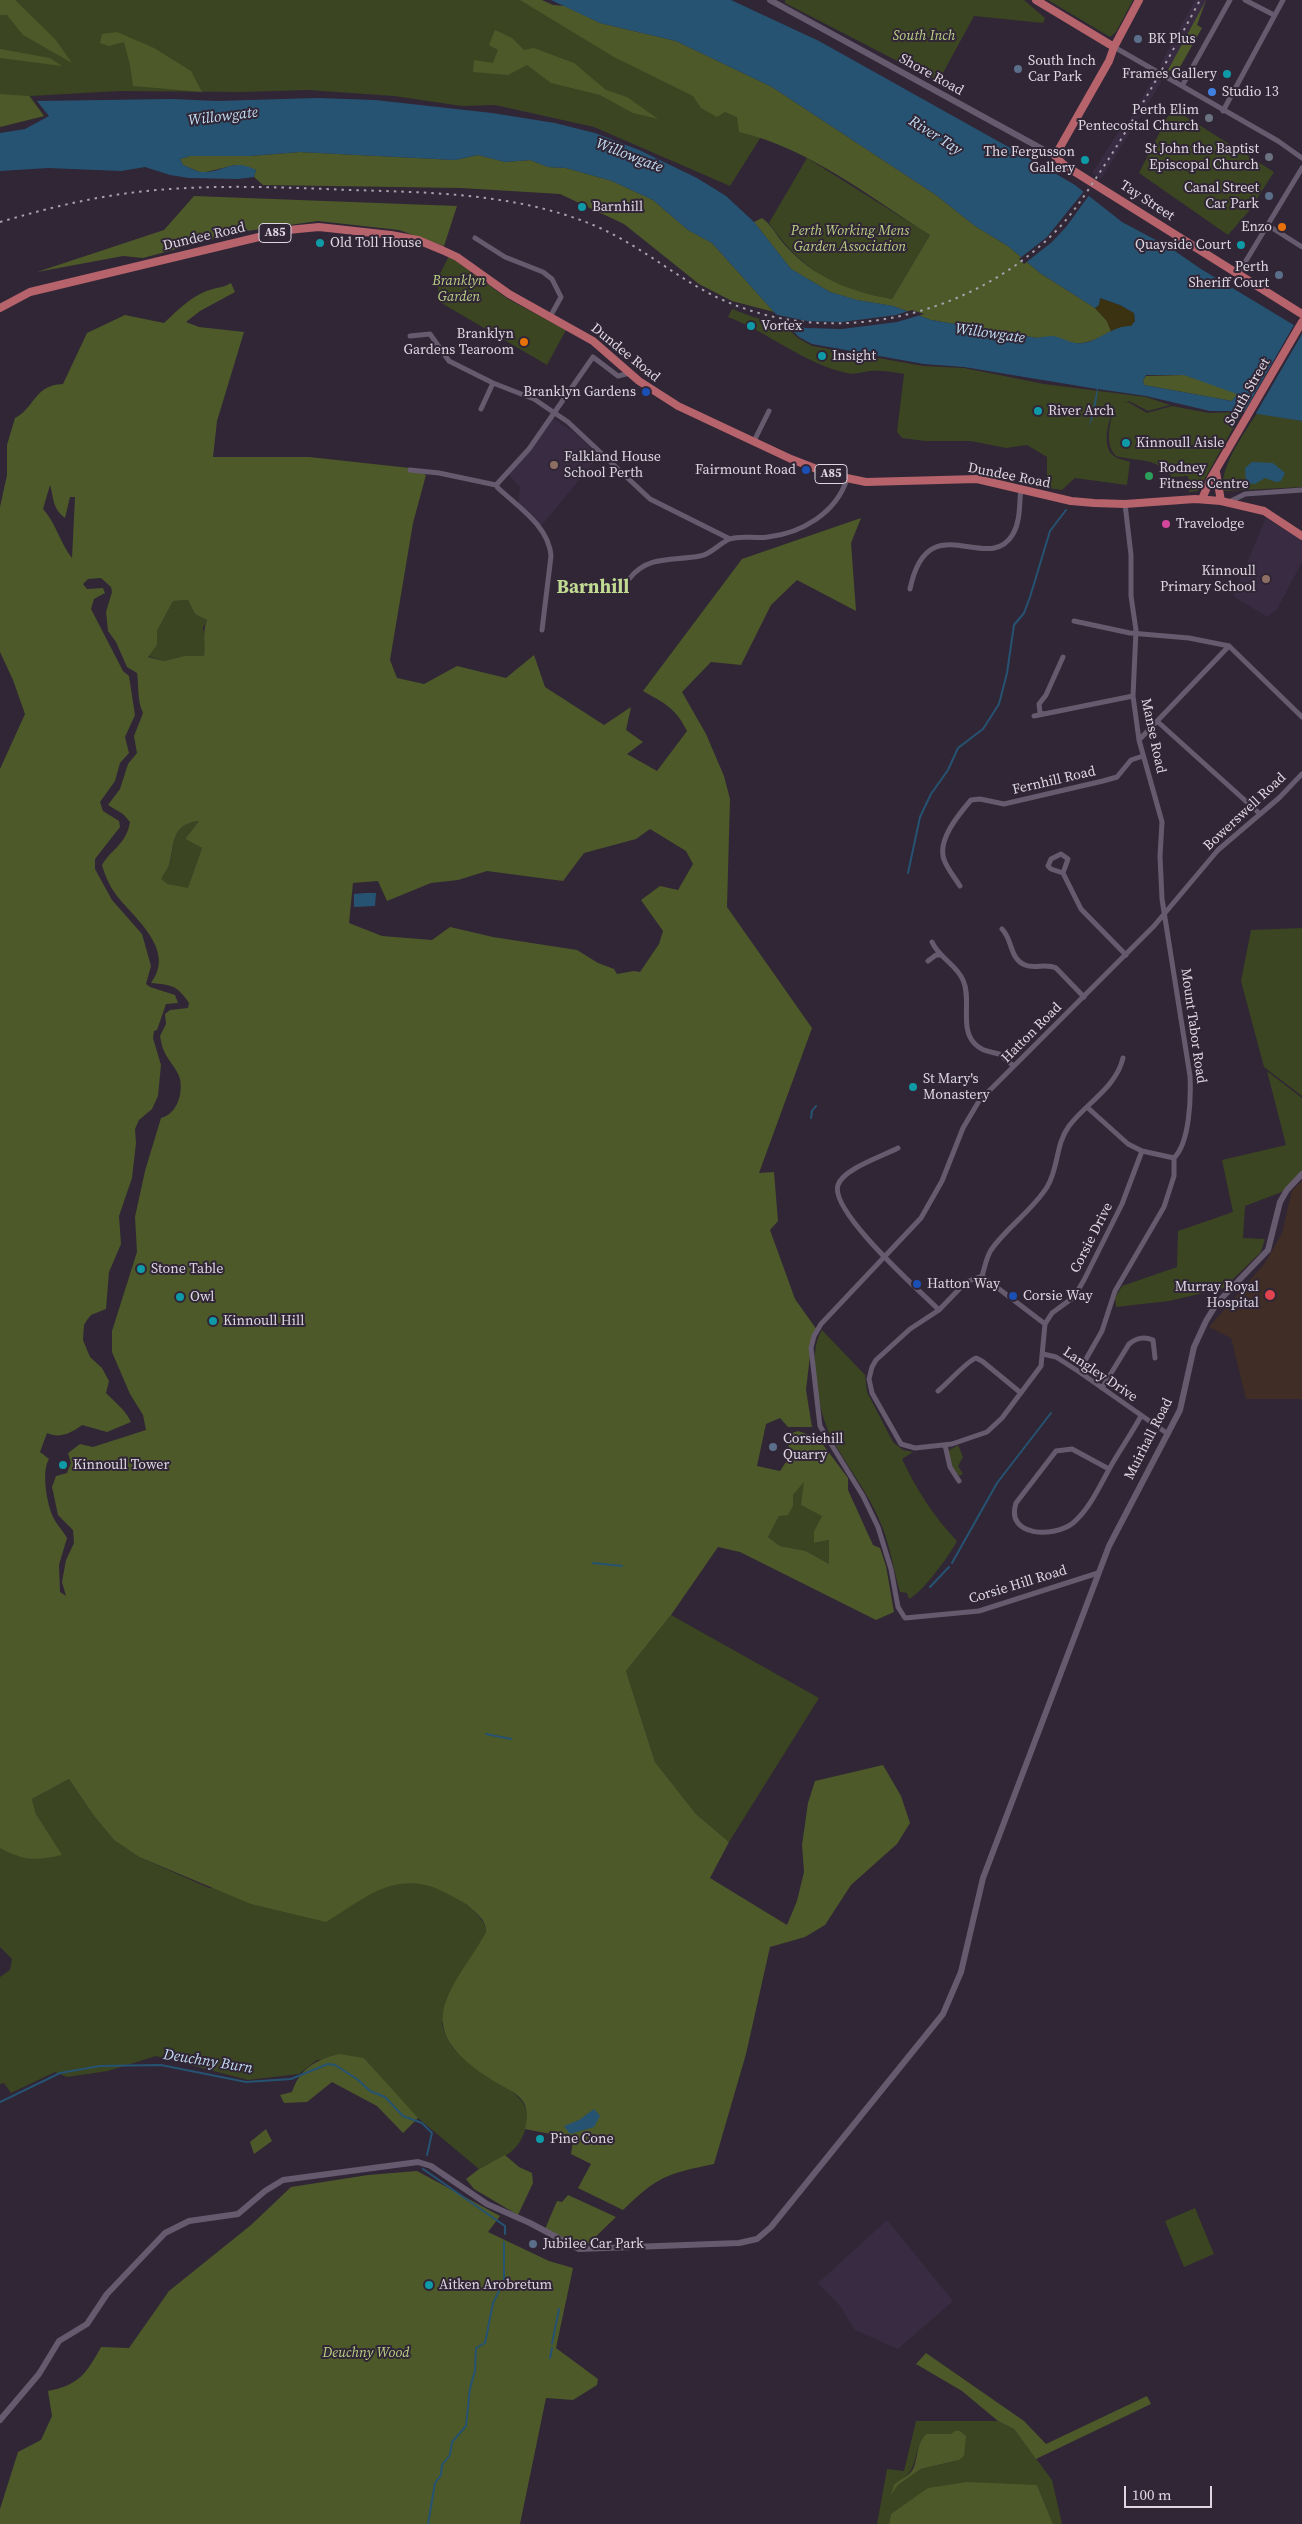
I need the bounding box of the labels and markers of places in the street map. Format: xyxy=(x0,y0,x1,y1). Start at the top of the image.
place label: BK Plus xyxy=(1148,31,1196,47)
marker: BK Plus xyxy=(1132,33,1144,45)
place label: South Inch Car Park xyxy=(1028,53,1096,85)
marker: South Inch Car Park xyxy=(1012,63,1024,75)
place label: Frames Gallery xyxy=(1122,66,1217,82)
marker: Frames Gallery xyxy=(1221,68,1233,80)
place label: Studio 13 xyxy=(1222,84,1279,100)
marker: Studio 13 xyxy=(1206,86,1218,98)
place label: Perth Elim Pentecostal Church xyxy=(1078,102,1199,134)
marker: Perth Elim Pentecostal Church xyxy=(1203,112,1215,124)
place label: St John the Baptist Episcopal Church xyxy=(1145,141,1259,174)
place label: The Fergusson Gallery xyxy=(984,144,1075,176)
marker: St John the Baptist Episcopal Church xyxy=(1263,151,1275,163)
marker: The Fergusson Gallery xyxy=(1079,154,1091,166)
place label: Canal Street Car Park xyxy=(1184,180,1259,212)
marker: Canal Street Car Park xyxy=(1263,190,1275,202)
place label: Barnhill xyxy=(592,199,643,215)
marker: Barnhill xyxy=(576,201,588,213)
place label: Enzo xyxy=(1241,219,1272,235)
marker: Enzo xyxy=(1276,221,1288,233)
place label: Old Toll House xyxy=(330,235,422,251)
marker: Old Toll House xyxy=(314,237,326,249)
place label: Quayside Court xyxy=(1135,237,1231,253)
marker: Quayside Court xyxy=(1235,239,1247,251)
place label: Perth Sheriff Court xyxy=(1189,259,1269,292)
marker: Perth Sheriff Court xyxy=(1273,269,1285,281)
place label: Vortex xyxy=(761,318,802,334)
marker: Vortex xyxy=(745,320,757,332)
place label: Branklyn Gardens Tearoom xyxy=(403,326,514,358)
marker: Branklyn Gardens Tearoom xyxy=(518,336,530,348)
place label: Insight xyxy=(832,348,876,364)
marker: Insight xyxy=(816,350,828,362)
place label: Branklyn Gardens xyxy=(523,384,636,400)
marker: Branklyn Gardens xyxy=(640,386,652,398)
place label: River Arch xyxy=(1048,403,1114,419)
marker: River Arch xyxy=(1032,405,1044,417)
place label: Kinnoull Aisle xyxy=(1136,435,1225,451)
marker: Kinnoull Aisle xyxy=(1120,437,1132,449)
place label: Falkland House School Perth xyxy=(564,449,661,482)
marker: Falkland House School Perth xyxy=(548,459,560,471)
place label: Rodney Fitness Centre xyxy=(1159,460,1249,492)
place label: Fairmount Road xyxy=(695,462,796,478)
marker: Fairmount Road xyxy=(800,464,812,476)
marker: Rodney Fitness Centre xyxy=(1143,470,1155,482)
place label: Travelodge xyxy=(1176,516,1244,532)
marker: Travelodge xyxy=(1160,518,1172,530)
place label: Kinnoull Primary School xyxy=(1160,563,1256,596)
marker: Kinnoull Primary School xyxy=(1260,573,1272,585)
place label: St Mary's Monastery xyxy=(923,1071,990,1104)
marker: St Mary's Monastery xyxy=(907,1081,919,1093)
place label: Stone Table xyxy=(151,1261,223,1277)
marker: Stone Table xyxy=(135,1263,147,1275)
place label: Hatton Way xyxy=(927,1276,1000,1292)
marker: Hatton Way xyxy=(911,1278,923,1290)
place label: Murray Royal Hospital xyxy=(1175,1279,1259,1311)
place label: Corsie Way xyxy=(1023,1288,1093,1304)
marker: Murray Royal Hospital xyxy=(1263,1288,1277,1302)
place label: Owl xyxy=(190,1289,214,1305)
marker: Corsie Way xyxy=(1007,1290,1019,1302)
marker: Owl xyxy=(174,1291,186,1303)
place label: Kinnoull Hill xyxy=(223,1313,304,1329)
marker: Kinnoull Hill xyxy=(207,1315,219,1327)
place label: Corsiehill Quarry xyxy=(783,1431,843,1464)
marker: Corsiehill Quarry xyxy=(767,1441,779,1453)
place label: Kinnoull Tower xyxy=(73,1457,169,1473)
marker: Kinnoull Tower xyxy=(57,1459,69,1471)
place label: Pine Cone xyxy=(550,2131,614,2147)
marker: Pine Cone xyxy=(534,2133,546,2145)
place label: Jubilee Car Park xyxy=(543,2236,644,2252)
marker: Jubilee Car Park xyxy=(527,2238,539,2250)
place label: Aitken Arobretum xyxy=(439,2277,552,2293)
marker: Aitken Arobretum xyxy=(423,2279,435,2291)

